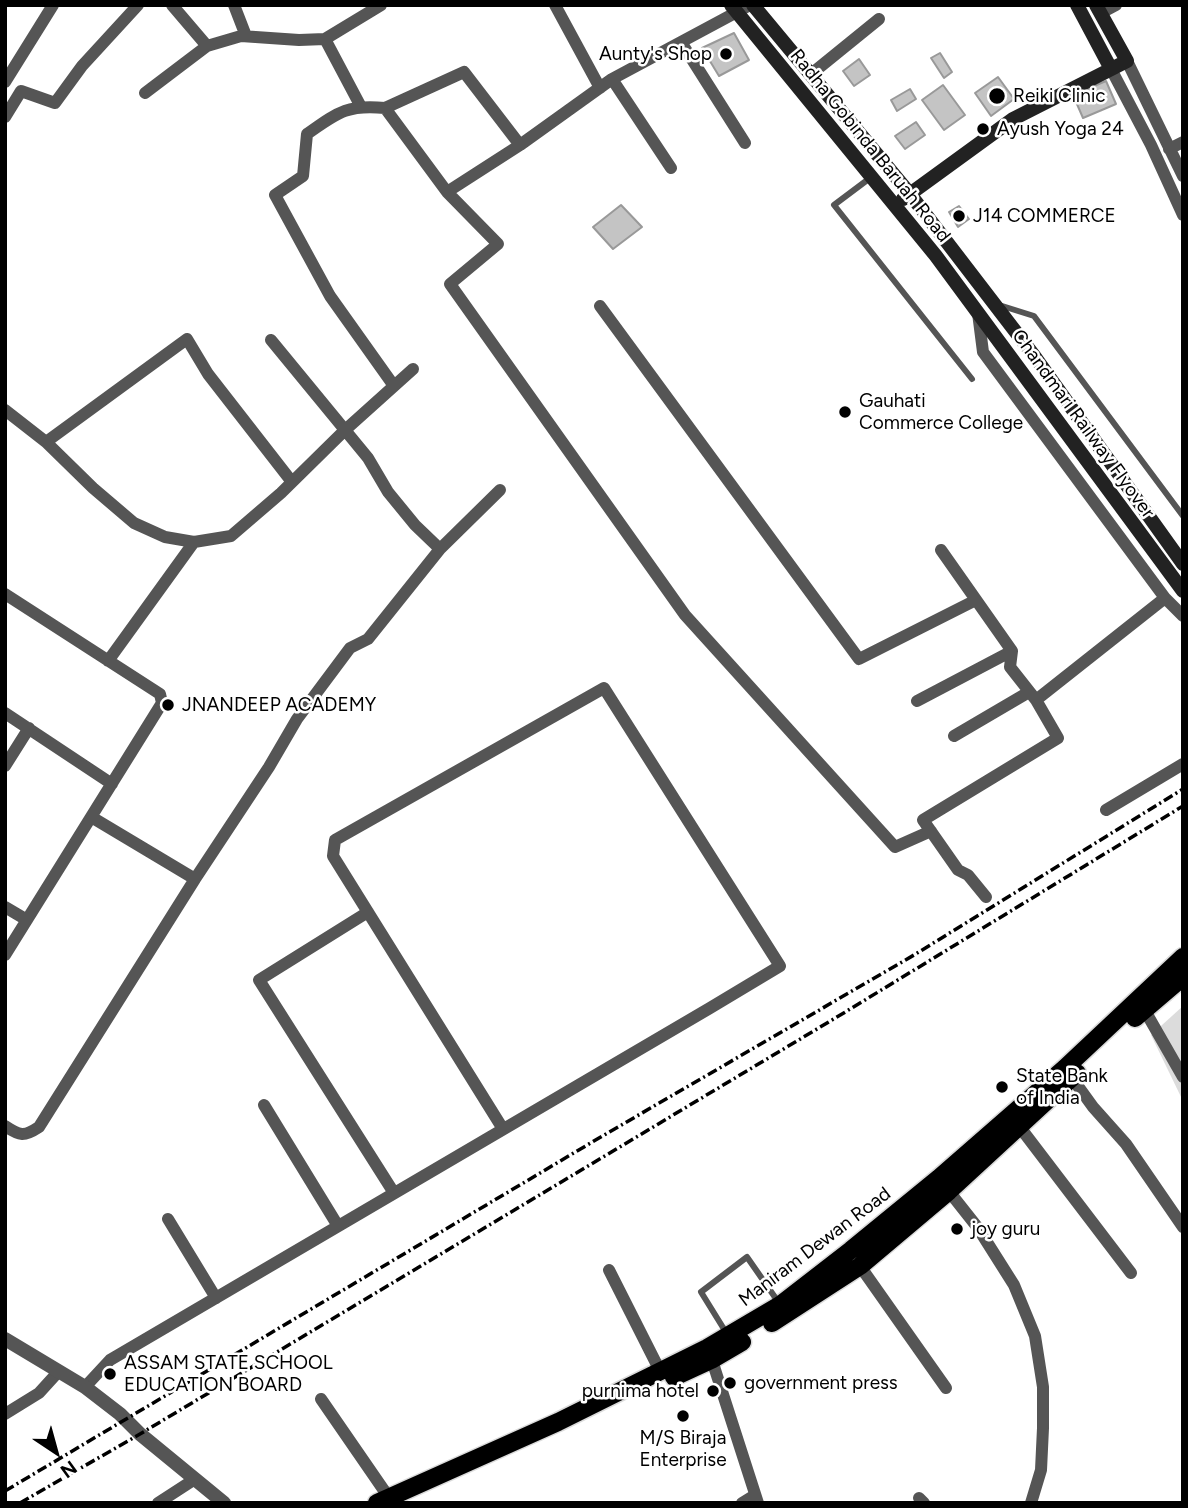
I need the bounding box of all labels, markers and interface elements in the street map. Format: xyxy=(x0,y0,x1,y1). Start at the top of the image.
place label: Aunty's Shop xyxy=(599,43,712,65)
street label: Radha Gobinda Baruah Road xyxy=(785,45,955,247)
marker: Aunty's Shop xyxy=(718,46,734,62)
place label: Reiki Clinic xyxy=(1013,85,1106,107)
marker: Reiki Clinic xyxy=(987,86,1007,106)
place label: Ayush Yoga 24 xyxy=(997,118,1124,140)
marker: Ayush Yoga 24 xyxy=(975,121,991,137)
place label: J14 COMMERCE xyxy=(973,205,1116,227)
marker: J14 COMMERCE xyxy=(951,208,967,224)
street label: Chandmari Railway Flyover xyxy=(1007,325,1159,523)
place label: Gauhati Commerce College xyxy=(859,390,1023,434)
marker: Gauhati Commerce College xyxy=(837,404,853,420)
place label: JNANDEEP ACADEMY xyxy=(182,694,376,716)
marker: JNANDEEP ACADEMY xyxy=(160,697,176,713)
place label: State Bank of India xyxy=(1016,1065,1108,1109)
marker: State Bank of India xyxy=(994,1079,1010,1095)
street label: Maniram Dewan Road xyxy=(735,1182,895,1312)
place label: joy guru xyxy=(971,1218,1040,1240)
marker: joy guru xyxy=(949,1221,965,1237)
place label: ASSAM STATE SCHOOL EDUCATION BOARD xyxy=(124,1352,333,1396)
marker: ASSAM STATE SCHOOL EDUCATION BOARD xyxy=(102,1366,118,1382)
place label: government press xyxy=(744,1372,898,1394)
marker: government press xyxy=(722,1375,738,1391)
place label: purnima hotel xyxy=(582,1380,699,1402)
marker: purnima hotel xyxy=(705,1383,721,1399)
marker: M/S Biraja Enterprise xyxy=(675,1408,691,1424)
north arrow xyxy=(21,1417,91,1487)
place label: M/S Biraja Enterprise xyxy=(639,1427,727,1471)
text: N xyxy=(56,1456,81,1483)

